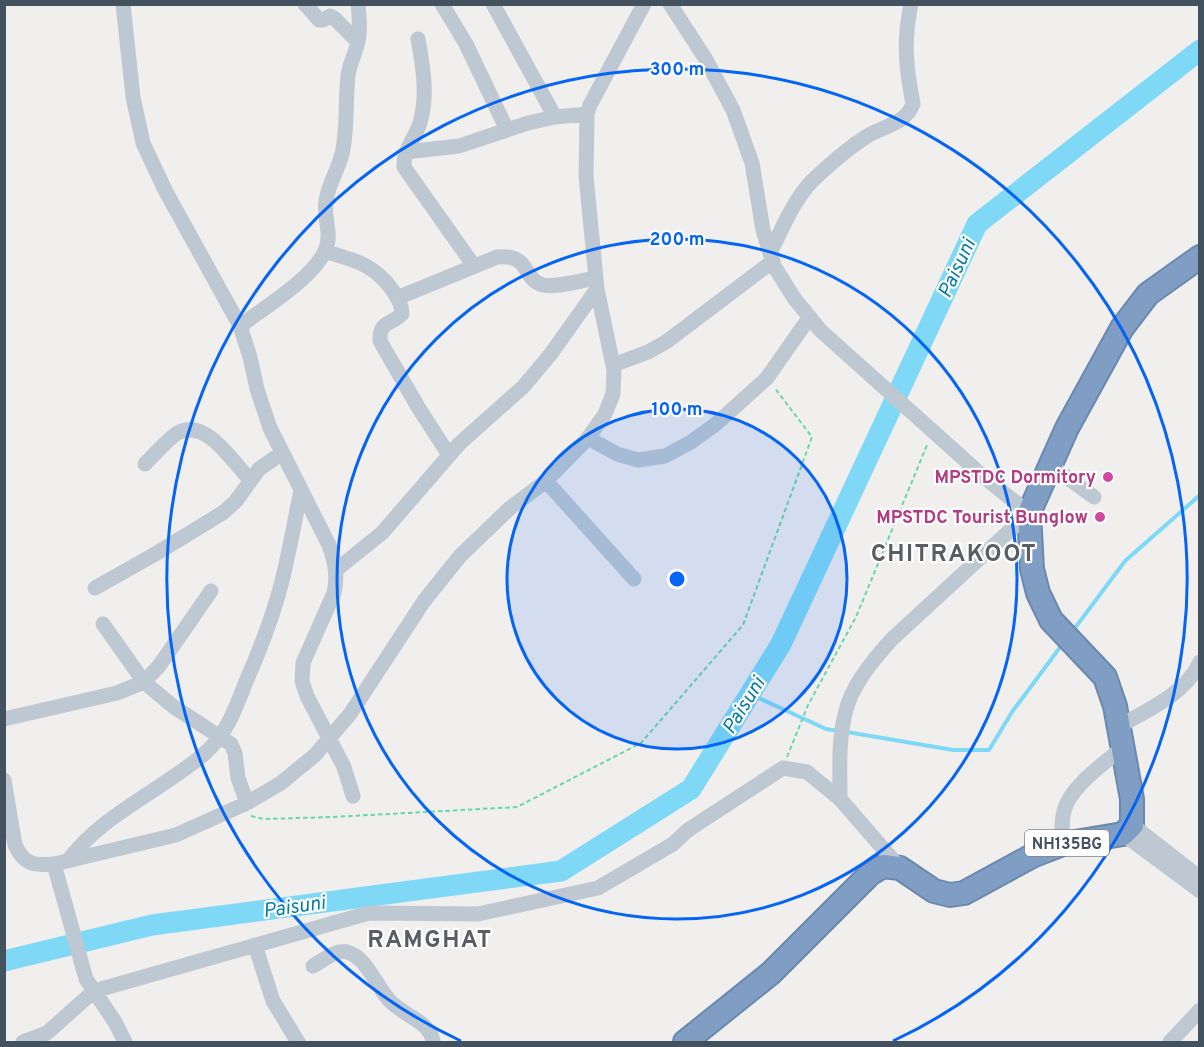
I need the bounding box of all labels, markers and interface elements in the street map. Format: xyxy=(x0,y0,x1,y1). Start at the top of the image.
text: 300 m xyxy=(650,59,704,82)
text: 200 m xyxy=(649,229,705,252)
water label: Paisuni xyxy=(933,234,983,303)
text: 100 m xyxy=(651,399,703,422)
place label: MPSTDC Dormitory xyxy=(935,467,1096,490)
marker: MPSTDC Dormitory xyxy=(1101,470,1115,484)
place label: MPSTDC Tourist Bunglow xyxy=(876,507,1088,530)
marker: MPSTDC Tourist Bunglow xyxy=(1093,510,1107,524)
district label: CHITRAKOOT xyxy=(871,540,1037,570)
centre of rings xyxy=(667,569,687,589)
water label: Paisuni xyxy=(717,672,773,739)
road number: NH135BG xyxy=(1025,830,1109,856)
water label: Paisuni xyxy=(262,891,328,925)
district label: RAMGHAT xyxy=(367,926,493,956)

